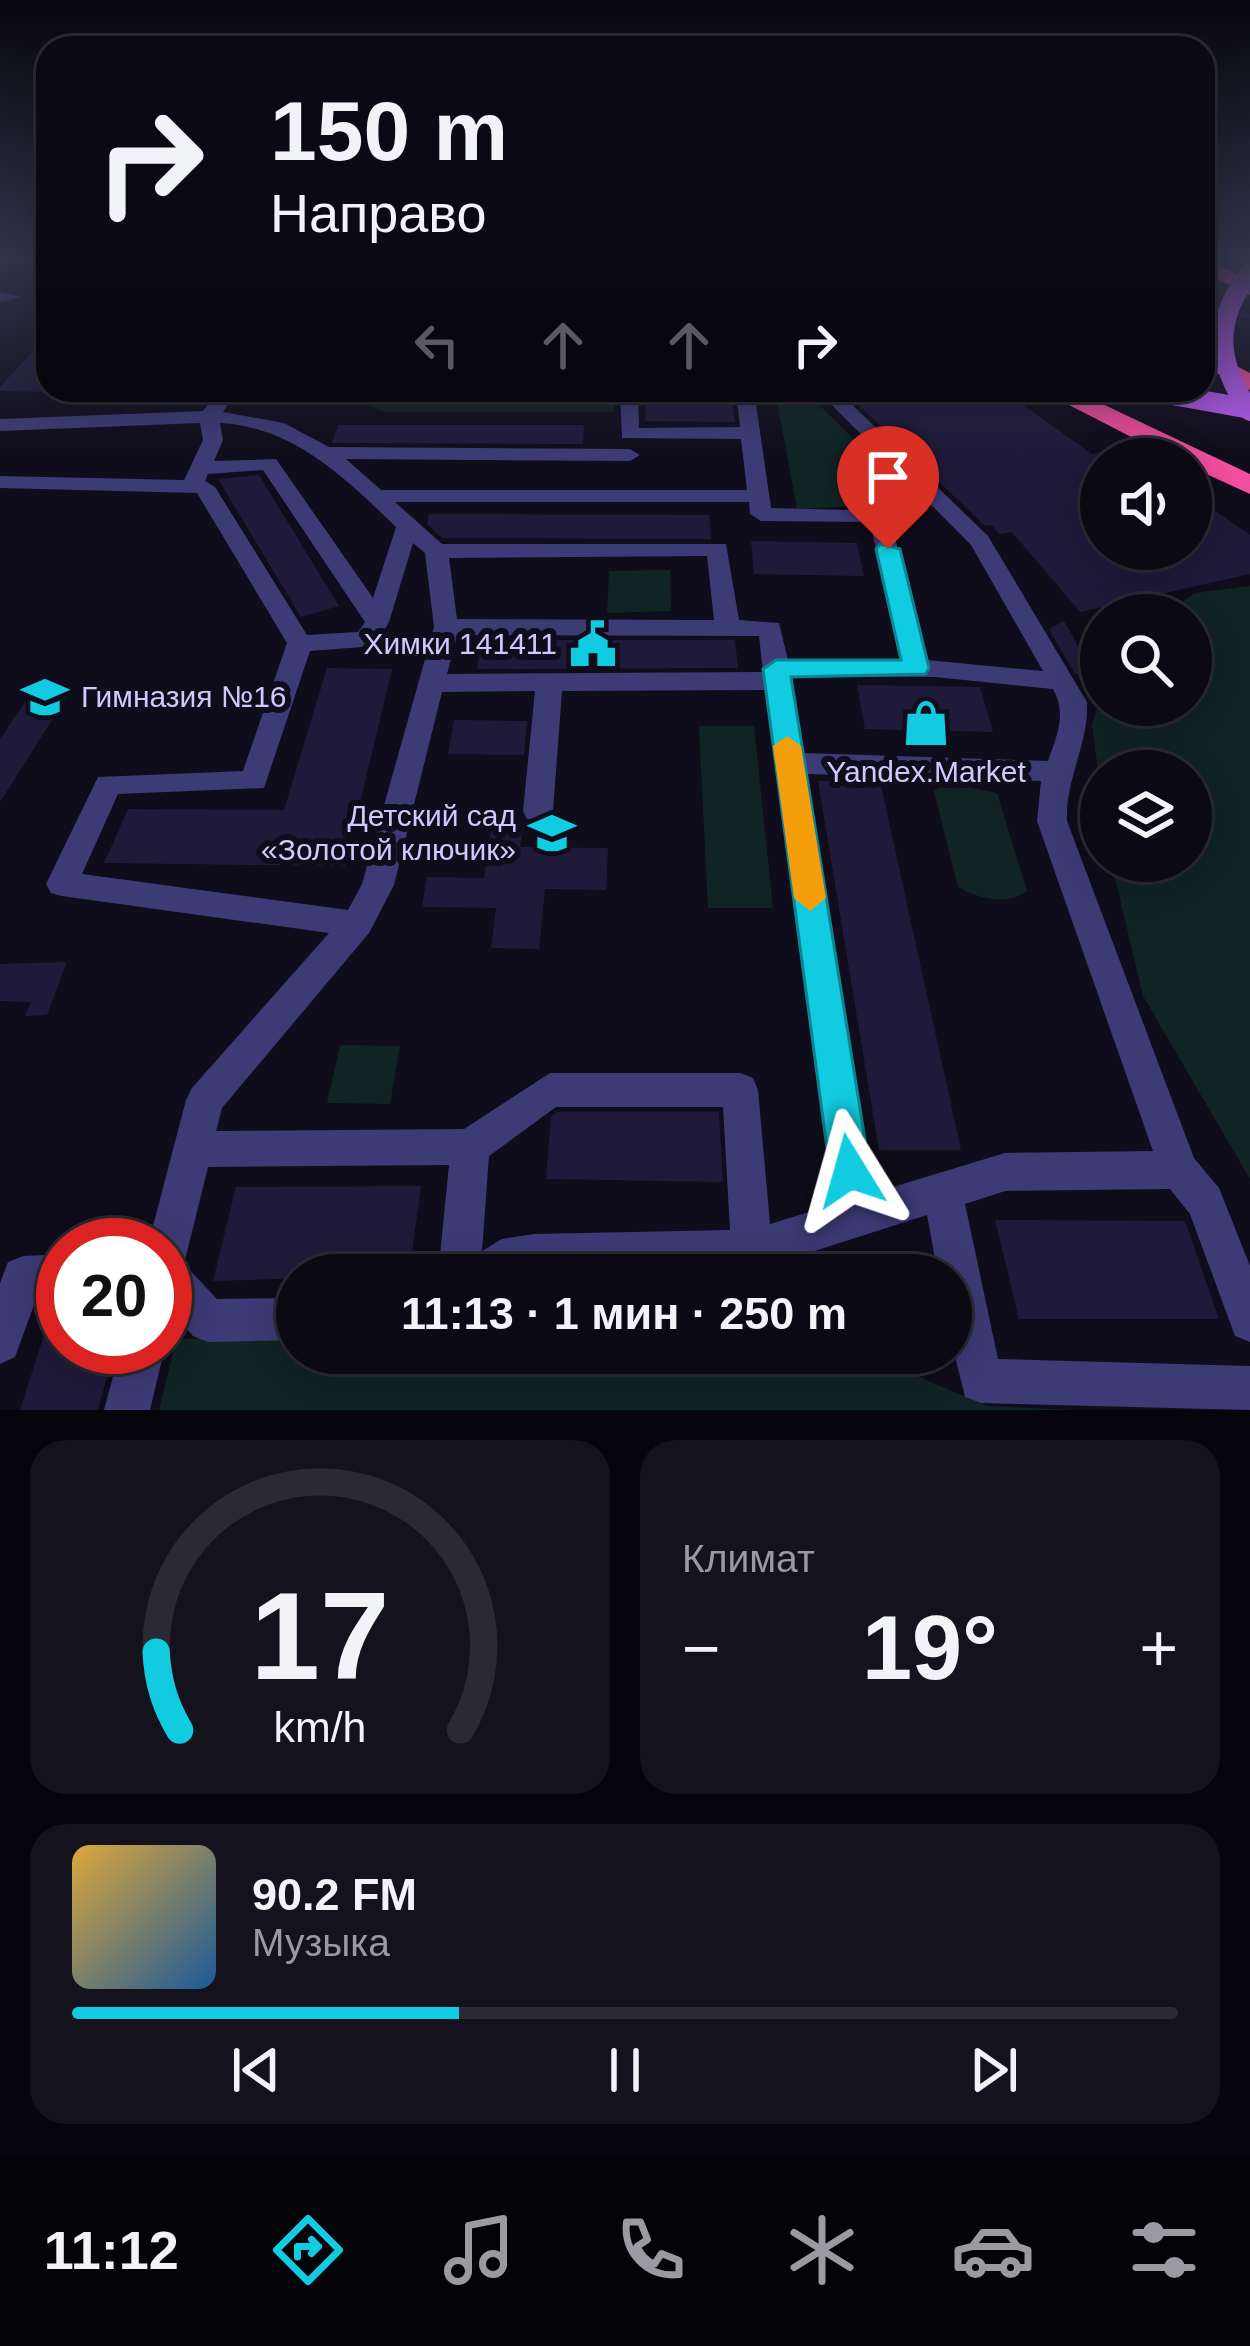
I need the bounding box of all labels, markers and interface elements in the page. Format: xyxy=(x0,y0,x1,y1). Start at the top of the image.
icon: right xyxy=(72,84,228,240)
text: 150 m xyxy=(270,84,508,178)
text: Направо xyxy=(270,183,486,243)
icon: left xyxy=(404,312,470,378)
icon: ahead xyxy=(530,312,596,378)
icon: ahead xyxy=(656,312,722,378)
icon: right xyxy=(782,312,848,378)
pin xyxy=(837,426,939,549)
map controls xyxy=(1080,438,1212,882)
button: sound xyxy=(1080,438,1212,570)
icon: arrive xyxy=(855,444,921,510)
button: search xyxy=(1080,594,1212,726)
public building icon: Химки 141411 xyxy=(568,619,618,669)
place label: Химки 141411 xyxy=(364,627,557,660)
school or university icon: Гимназия №16 xyxy=(20,672,70,722)
place label: Гимназия №16 xyxy=(81,680,287,713)
shop icon: Yandex.Market xyxy=(901,698,951,748)
button: layers xyxy=(1080,750,1212,882)
place label: Yandex.Market xyxy=(826,755,1026,788)
place label: Детский сад «Золотой ключик» xyxy=(261,799,516,866)
school or university icon: Детский сад «Золотой ключик» xyxy=(527,808,577,858)
position arrow xyxy=(787,1108,913,1234)
speed limit sign: 20 xyxy=(36,1218,192,1374)
text: 11:13 · 1 мин · 250 m xyxy=(401,1288,847,1339)
text: Климат xyxy=(682,1537,815,1580)
text: 17 xyxy=(251,1566,389,1705)
text: 19° xyxy=(862,1598,998,1698)
text: − xyxy=(682,1611,721,1685)
text: + xyxy=(1139,1611,1178,1685)
text: km/h xyxy=(274,1703,366,1751)
text: 90.2 FM xyxy=(252,1869,417,1920)
text: Музыка xyxy=(252,1921,390,1964)
icon: previous xyxy=(223,2037,289,2103)
icon: pause xyxy=(592,2037,658,2103)
icon: next xyxy=(961,2037,1027,2103)
icon: directions xyxy=(266,2208,350,2292)
icon: music xyxy=(437,2208,521,2292)
icon: phone xyxy=(609,2208,693,2292)
icon: climate xyxy=(780,2208,864,2292)
icon: car xyxy=(951,2208,1035,2292)
icon: filters xyxy=(1122,2208,1206,2292)
text: 11:12 xyxy=(44,2220,179,2280)

